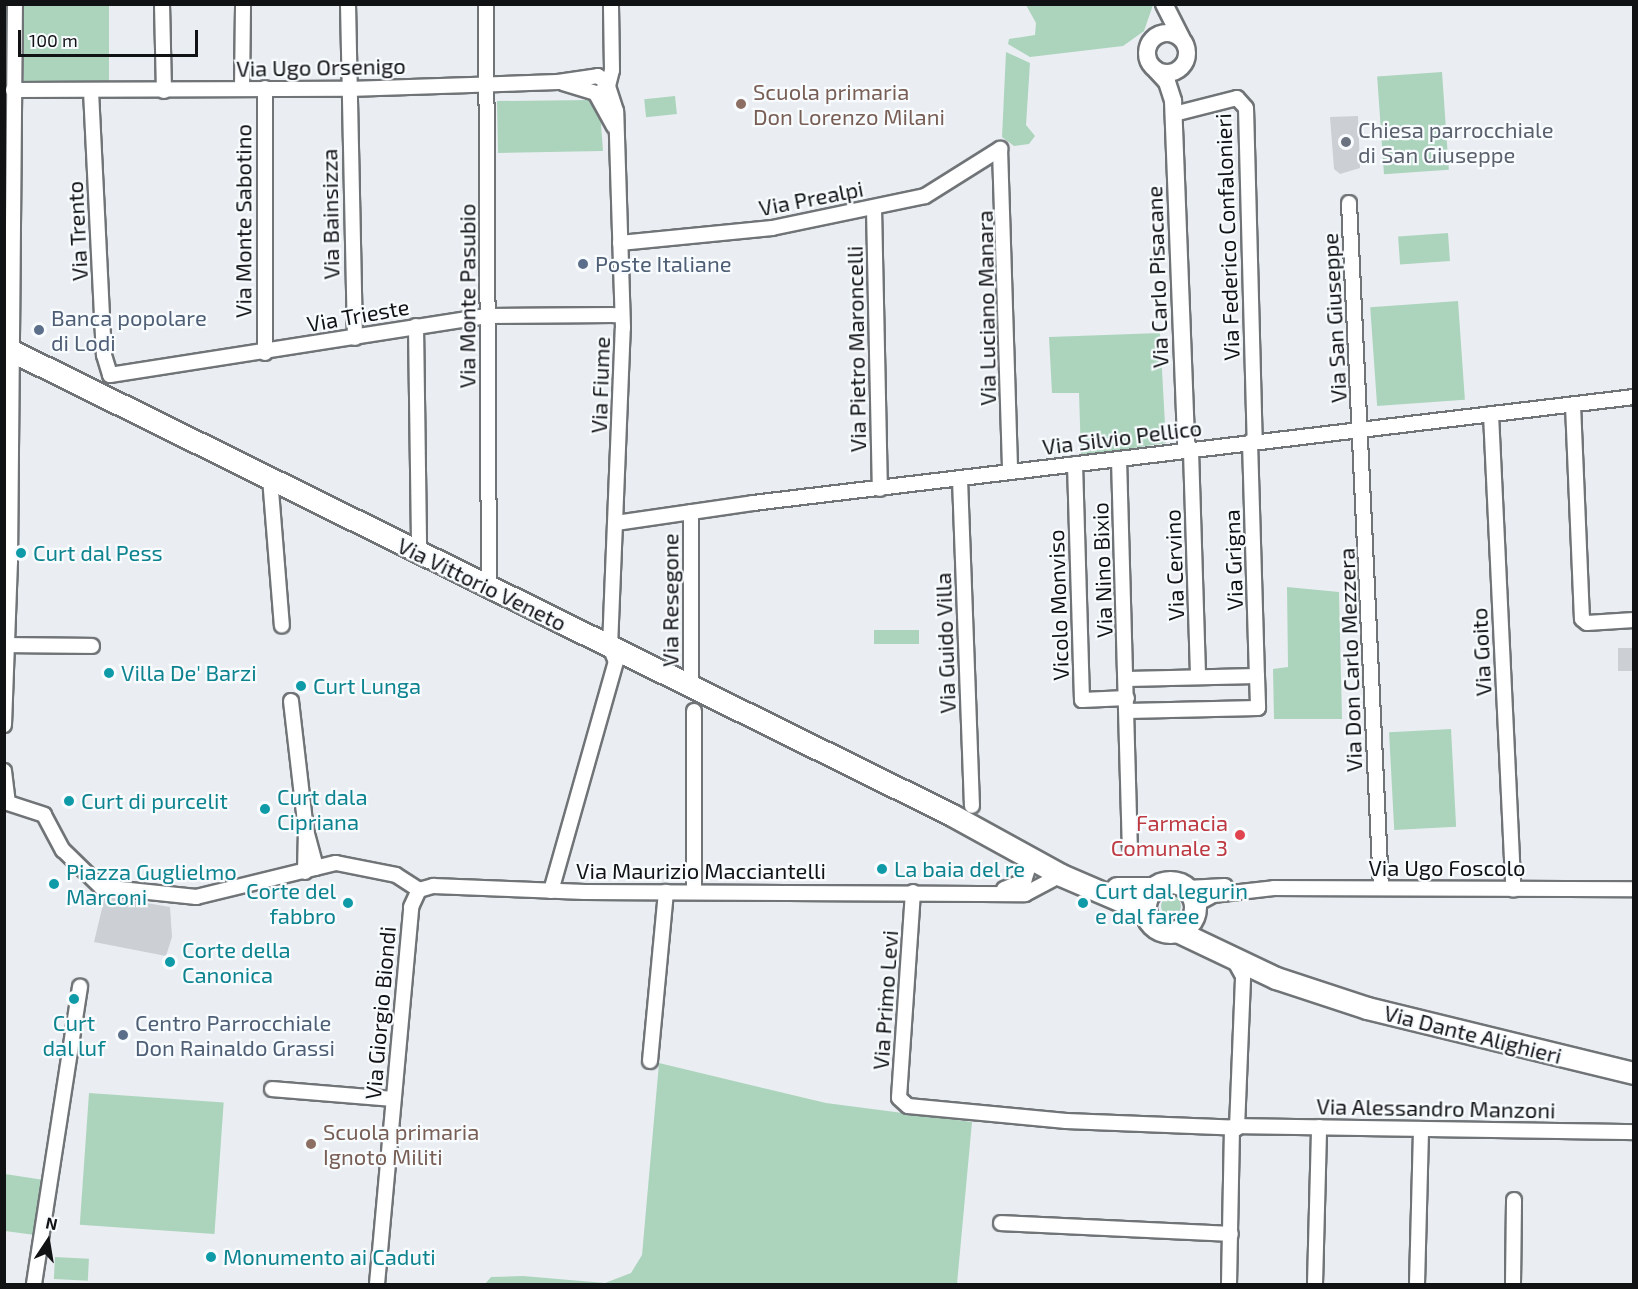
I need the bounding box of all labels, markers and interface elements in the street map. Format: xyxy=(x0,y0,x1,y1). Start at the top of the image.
scale bar xyxy=(21,18,201,56)
text: 100 m xyxy=(29,29,78,51)
street label: Via Ugo Orsenigo xyxy=(236,52,406,82)
place label: Scuola primaria Don Lorenzo Milani xyxy=(753,78,945,130)
marker: Scuola primaria Don Lorenzo Milani xyxy=(734,97,748,111)
street label: Via Federico Confalonieri xyxy=(1209,113,1245,361)
place label: Chiesa parrocchiale di San Giuseppe xyxy=(1358,116,1553,168)
street label: Via Monte Sabotino xyxy=(230,124,256,318)
marker: Chiesa parrocchiale di San Giuseppe xyxy=(1339,135,1353,149)
street label: Via Bainsizza xyxy=(316,148,344,280)
street label: Via Prealpi xyxy=(756,175,866,221)
street label: Via Trento xyxy=(61,180,93,282)
street label: Via Carlo Pisacane xyxy=(1141,185,1173,369)
street label: Via Monte Pasubio xyxy=(454,204,480,388)
street label: Via Luciano Manara xyxy=(971,210,1001,406)
street label: Via San Giuseppe xyxy=(1316,232,1352,404)
street label: Via Pietro Maroncelli xyxy=(841,246,871,452)
place label: Poste Italiane xyxy=(595,251,732,277)
marker: Poste Italiane xyxy=(576,257,590,271)
street label: Via Trieste xyxy=(304,293,412,337)
place label: Banca popolare di Lodi xyxy=(51,304,207,356)
marker: Banca popolare di Lodi xyxy=(32,323,46,337)
street label: Via Fiume xyxy=(585,336,615,434)
street label: Via Silvio Pellico xyxy=(1041,414,1203,460)
street label: Via Nino Bixio xyxy=(1086,502,1118,638)
street label: Via Cervino xyxy=(1159,509,1189,621)
street label: Via Grigna xyxy=(1218,509,1248,611)
street label: Vicolo Monviso xyxy=(1042,529,1074,681)
street label: Via Vittorio Veneto xyxy=(393,531,571,637)
street label: Via Resegone xyxy=(657,533,683,667)
place label: Curt dal Pess xyxy=(33,540,163,566)
marker: Curt dal Pess xyxy=(14,546,28,560)
street label: Via Don Carlo Mezzera xyxy=(1333,547,1367,773)
street label: Via Guido Villa xyxy=(929,572,961,714)
street label: Via Goito xyxy=(1466,607,1496,697)
place label: Villa De' Barzi xyxy=(121,660,257,686)
marker: Villa De' Barzi xyxy=(102,666,116,680)
place label: Curt Lunga xyxy=(313,673,421,699)
marker: Curt Lunga xyxy=(294,679,308,693)
place label: Curt dala Cipriana xyxy=(277,783,367,834)
place label: Curt di purcelit xyxy=(81,788,228,814)
marker: Curt di purcelit xyxy=(62,794,76,808)
marker: Curt dala Cipriana xyxy=(258,802,272,816)
place label: Farmacia Comunale 3 xyxy=(1111,809,1228,860)
marker: Farmacia Comunale 3 xyxy=(1233,828,1247,842)
street label: Via Ugo Foscolo xyxy=(1368,855,1526,881)
place label: La baia del re xyxy=(894,856,1026,882)
place label: Piazza Guglielmo Marconi xyxy=(66,858,237,909)
street label: Via Maurizio Macciantelli xyxy=(576,858,826,884)
marker: La baia del re xyxy=(875,862,889,876)
marker: Piazza Guglielmo Marconi xyxy=(47,877,61,891)
place label: Corte del fabbro xyxy=(246,877,336,928)
place label: Curt dal legurin e dal faree xyxy=(1095,877,1249,928)
marker: Corte del fabbro xyxy=(341,896,355,910)
marker: Curt dal legurin e dal faree xyxy=(1076,896,1090,910)
street label: Via Giorgio Biondi xyxy=(359,925,401,1101)
street label: Via Primo Levi xyxy=(867,929,903,1071)
place label: Corte della Canonica xyxy=(182,936,291,987)
marker: Corte della Canonica xyxy=(163,955,177,969)
marker: Curt dal luf xyxy=(67,992,81,1006)
street label: Via Dante Alighieri xyxy=(1381,999,1565,1069)
place label: Curt dal luf xyxy=(42,1009,106,1060)
place label: Centro Parrocchiale Don Rainaldo Grassi xyxy=(135,1009,335,1060)
marker: Centro Parrocchiale Don Rainaldo Grassi xyxy=(116,1028,130,1042)
street label: Via Alessandro Manzoni xyxy=(1316,1093,1556,1123)
place label: Scuola primaria Ignoto Militi xyxy=(323,1118,479,1170)
marker: Scuola primaria Ignoto Militi xyxy=(304,1137,318,1151)
north arrow xyxy=(18,1211,78,1271)
text: N xyxy=(44,1212,59,1233)
place label: Monumento ai Caduti xyxy=(223,1244,436,1270)
marker: Monumento ai Caduti xyxy=(204,1250,218,1264)

